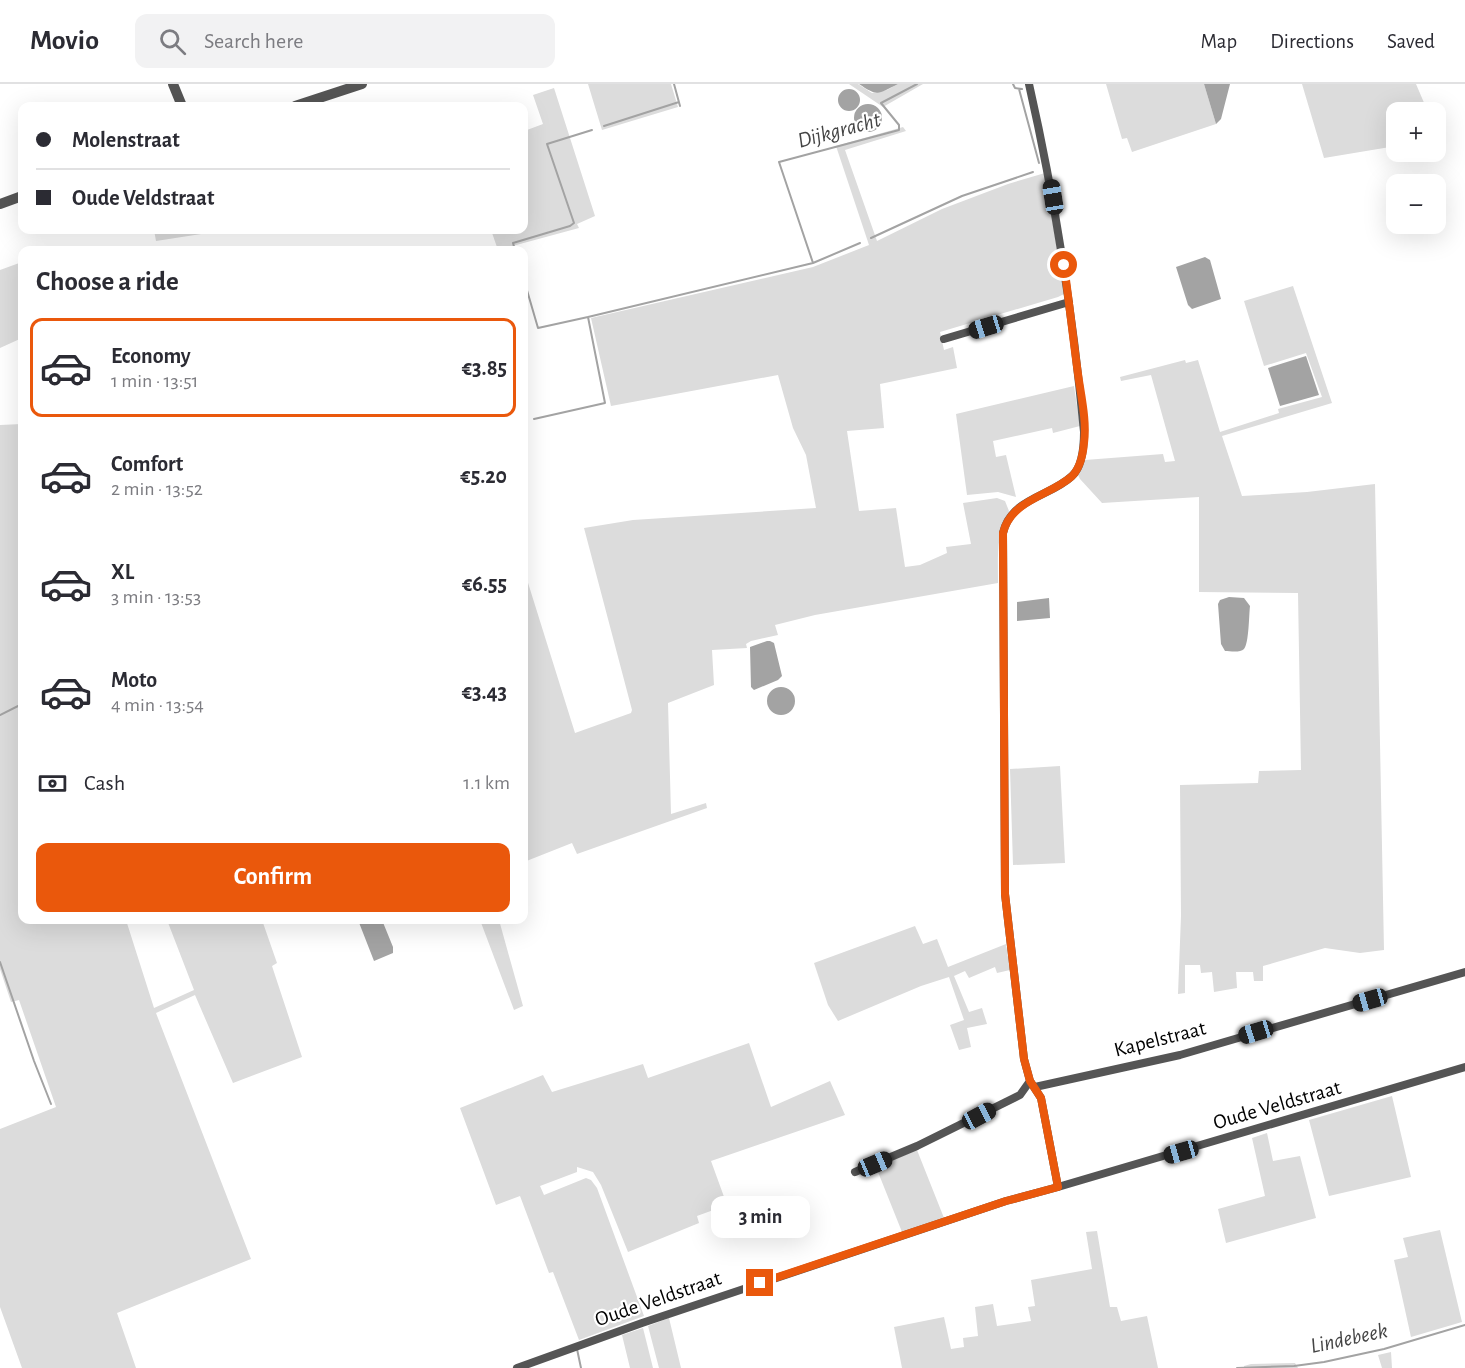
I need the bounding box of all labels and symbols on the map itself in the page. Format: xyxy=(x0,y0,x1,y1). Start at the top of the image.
water label: Dijkgracht xyxy=(795,108,884,152)
car xyxy=(1041,178,1065,216)
route start xyxy=(1050,251,1077,278)
car xyxy=(966,313,1006,341)
car xyxy=(1350,986,1390,1014)
street label: Kapelstraat xyxy=(1112,1017,1208,1061)
car xyxy=(1236,1018,1276,1046)
street label: Oude Veldstraat xyxy=(1211,1077,1344,1133)
car xyxy=(959,1100,999,1132)
car xyxy=(1161,1138,1201,1166)
car xyxy=(855,1149,895,1179)
callout: 3 min xyxy=(710,1196,810,1238)
street label: Oude Veldstraat xyxy=(592,1268,724,1330)
route end xyxy=(746,1269,773,1296)
water label: Lindebeek xyxy=(1308,1319,1390,1357)

